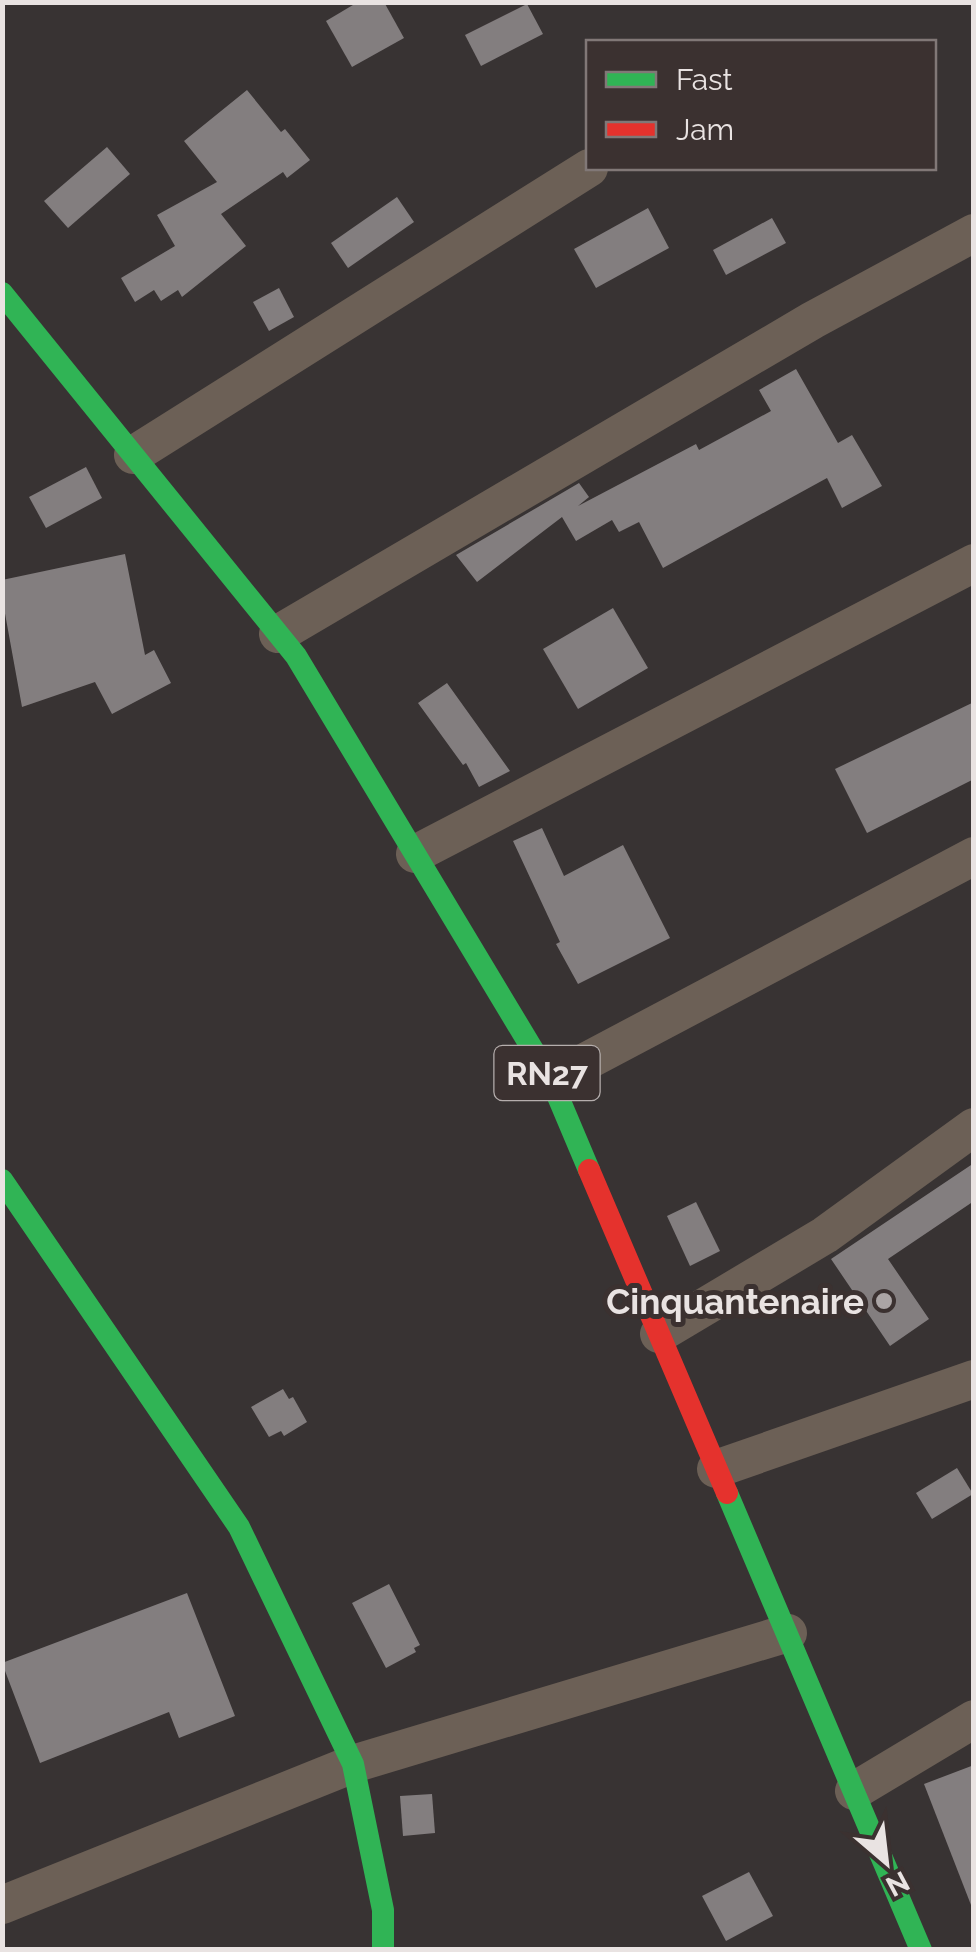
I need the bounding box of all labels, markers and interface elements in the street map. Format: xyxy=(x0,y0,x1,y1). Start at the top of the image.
legend xyxy=(586,40,936,170)
text: Fast xyxy=(676,62,733,97)
text: Jam xyxy=(676,112,734,147)
road number: RN27 xyxy=(494,1046,600,1100)
place label: Cinquantenaire xyxy=(606,1281,864,1322)
marker: Cinquantenaire xyxy=(873,1290,895,1312)
north arrow xyxy=(836,1812,936,1912)
text: N xyxy=(880,1864,915,1903)

